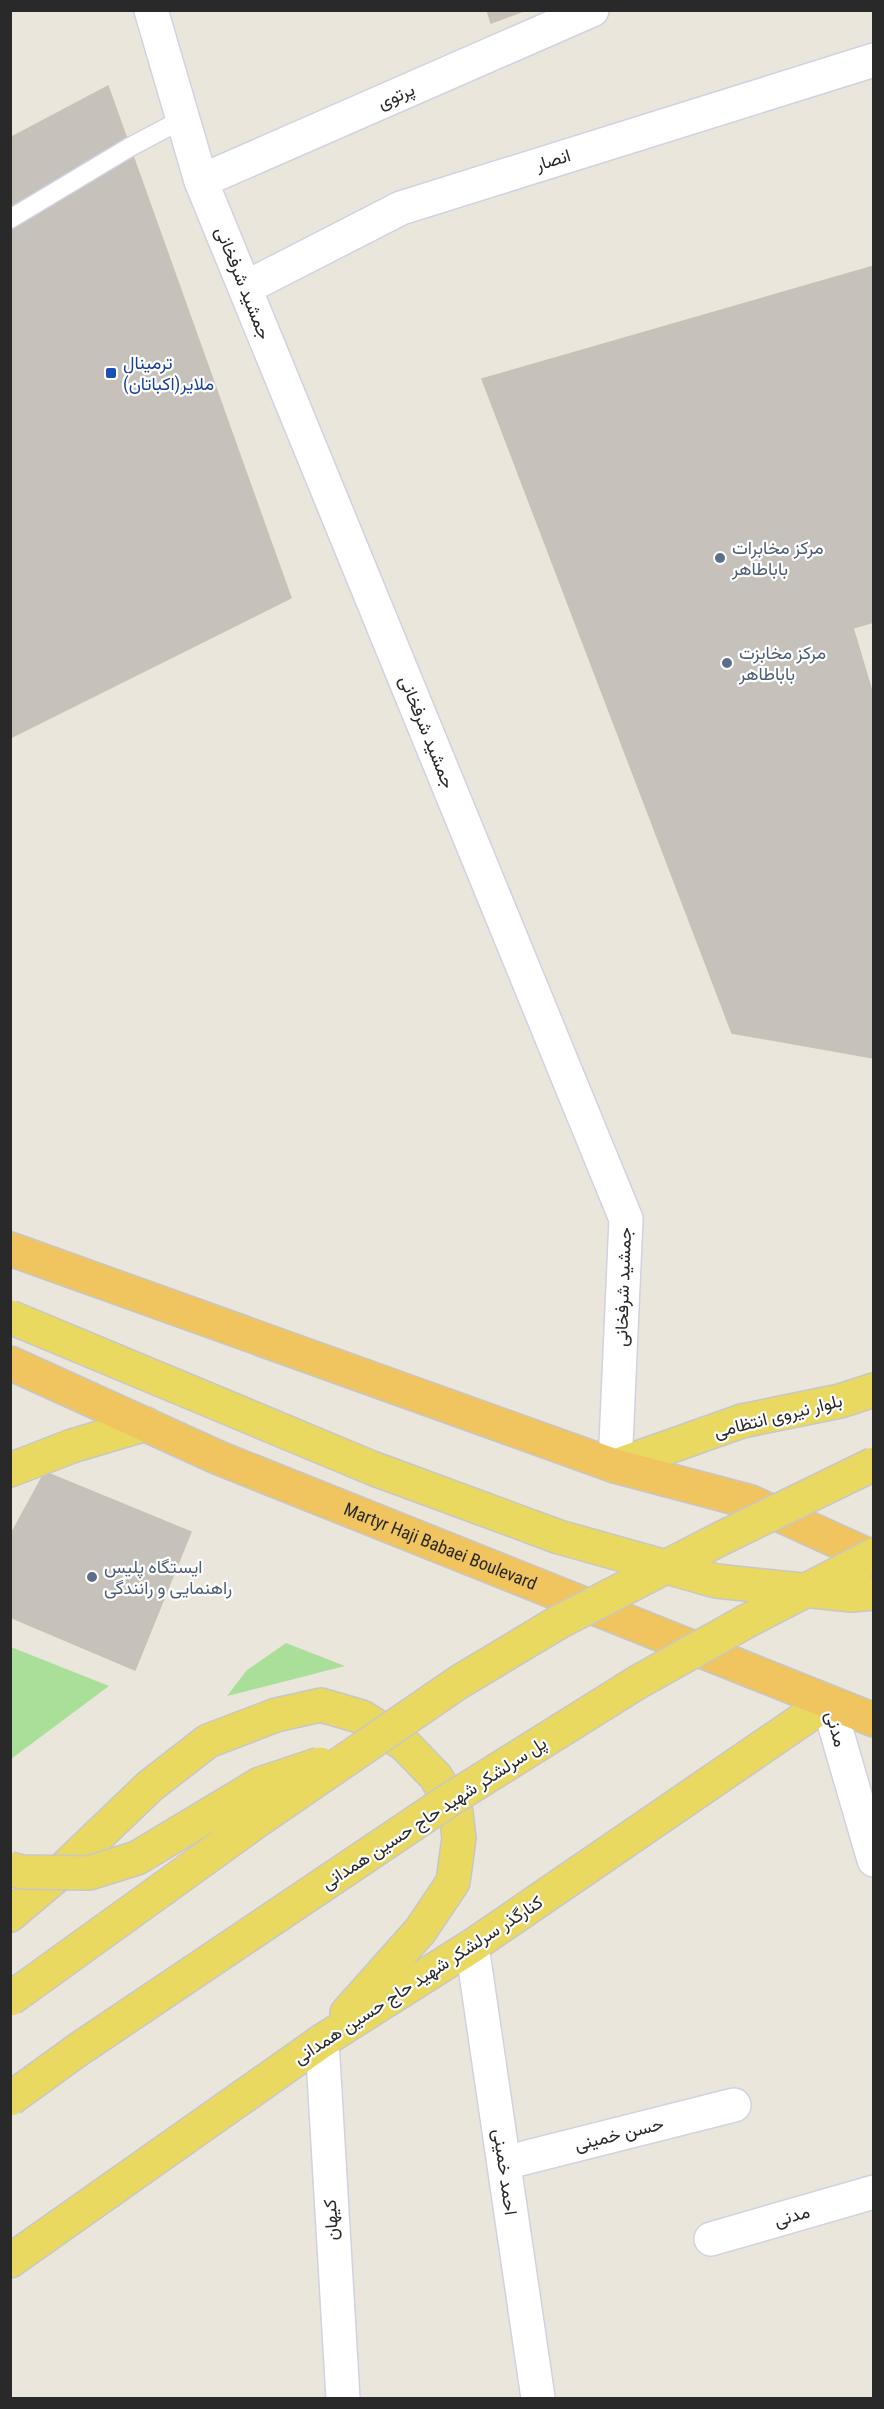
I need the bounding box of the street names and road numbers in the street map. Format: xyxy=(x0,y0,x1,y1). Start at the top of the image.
street label: پرتوی xyxy=(374,78,418,115)
street label: انصار xyxy=(532,144,573,176)
street label: جمشید شرفخانی xyxy=(210,223,276,343)
street label: جمشید شرفخانی xyxy=(394,672,460,792)
street label: جمشید شرفخانی xyxy=(610,1227,636,1347)
street label: بلوار نیروی انتظامی xyxy=(712,1389,844,1443)
street label: Martyr Haji Babaei Boulevard xyxy=(341,1498,540,1594)
street label: مدنی xyxy=(821,1709,851,1749)
street label: پل سرلشکر شهید حاج حسین همدانی xyxy=(317,1732,551,1895)
street label: کنارگذر سرلشکر شهید حاج حسین همدانی xyxy=(289,1891,547,2070)
street label: حسن خمینی xyxy=(572,2112,666,2156)
street label: احمد خمینی xyxy=(488,2127,522,2217)
street label: کیهان xyxy=(319,2199,343,2241)
street label: مدنی xyxy=(772,2200,812,2232)

